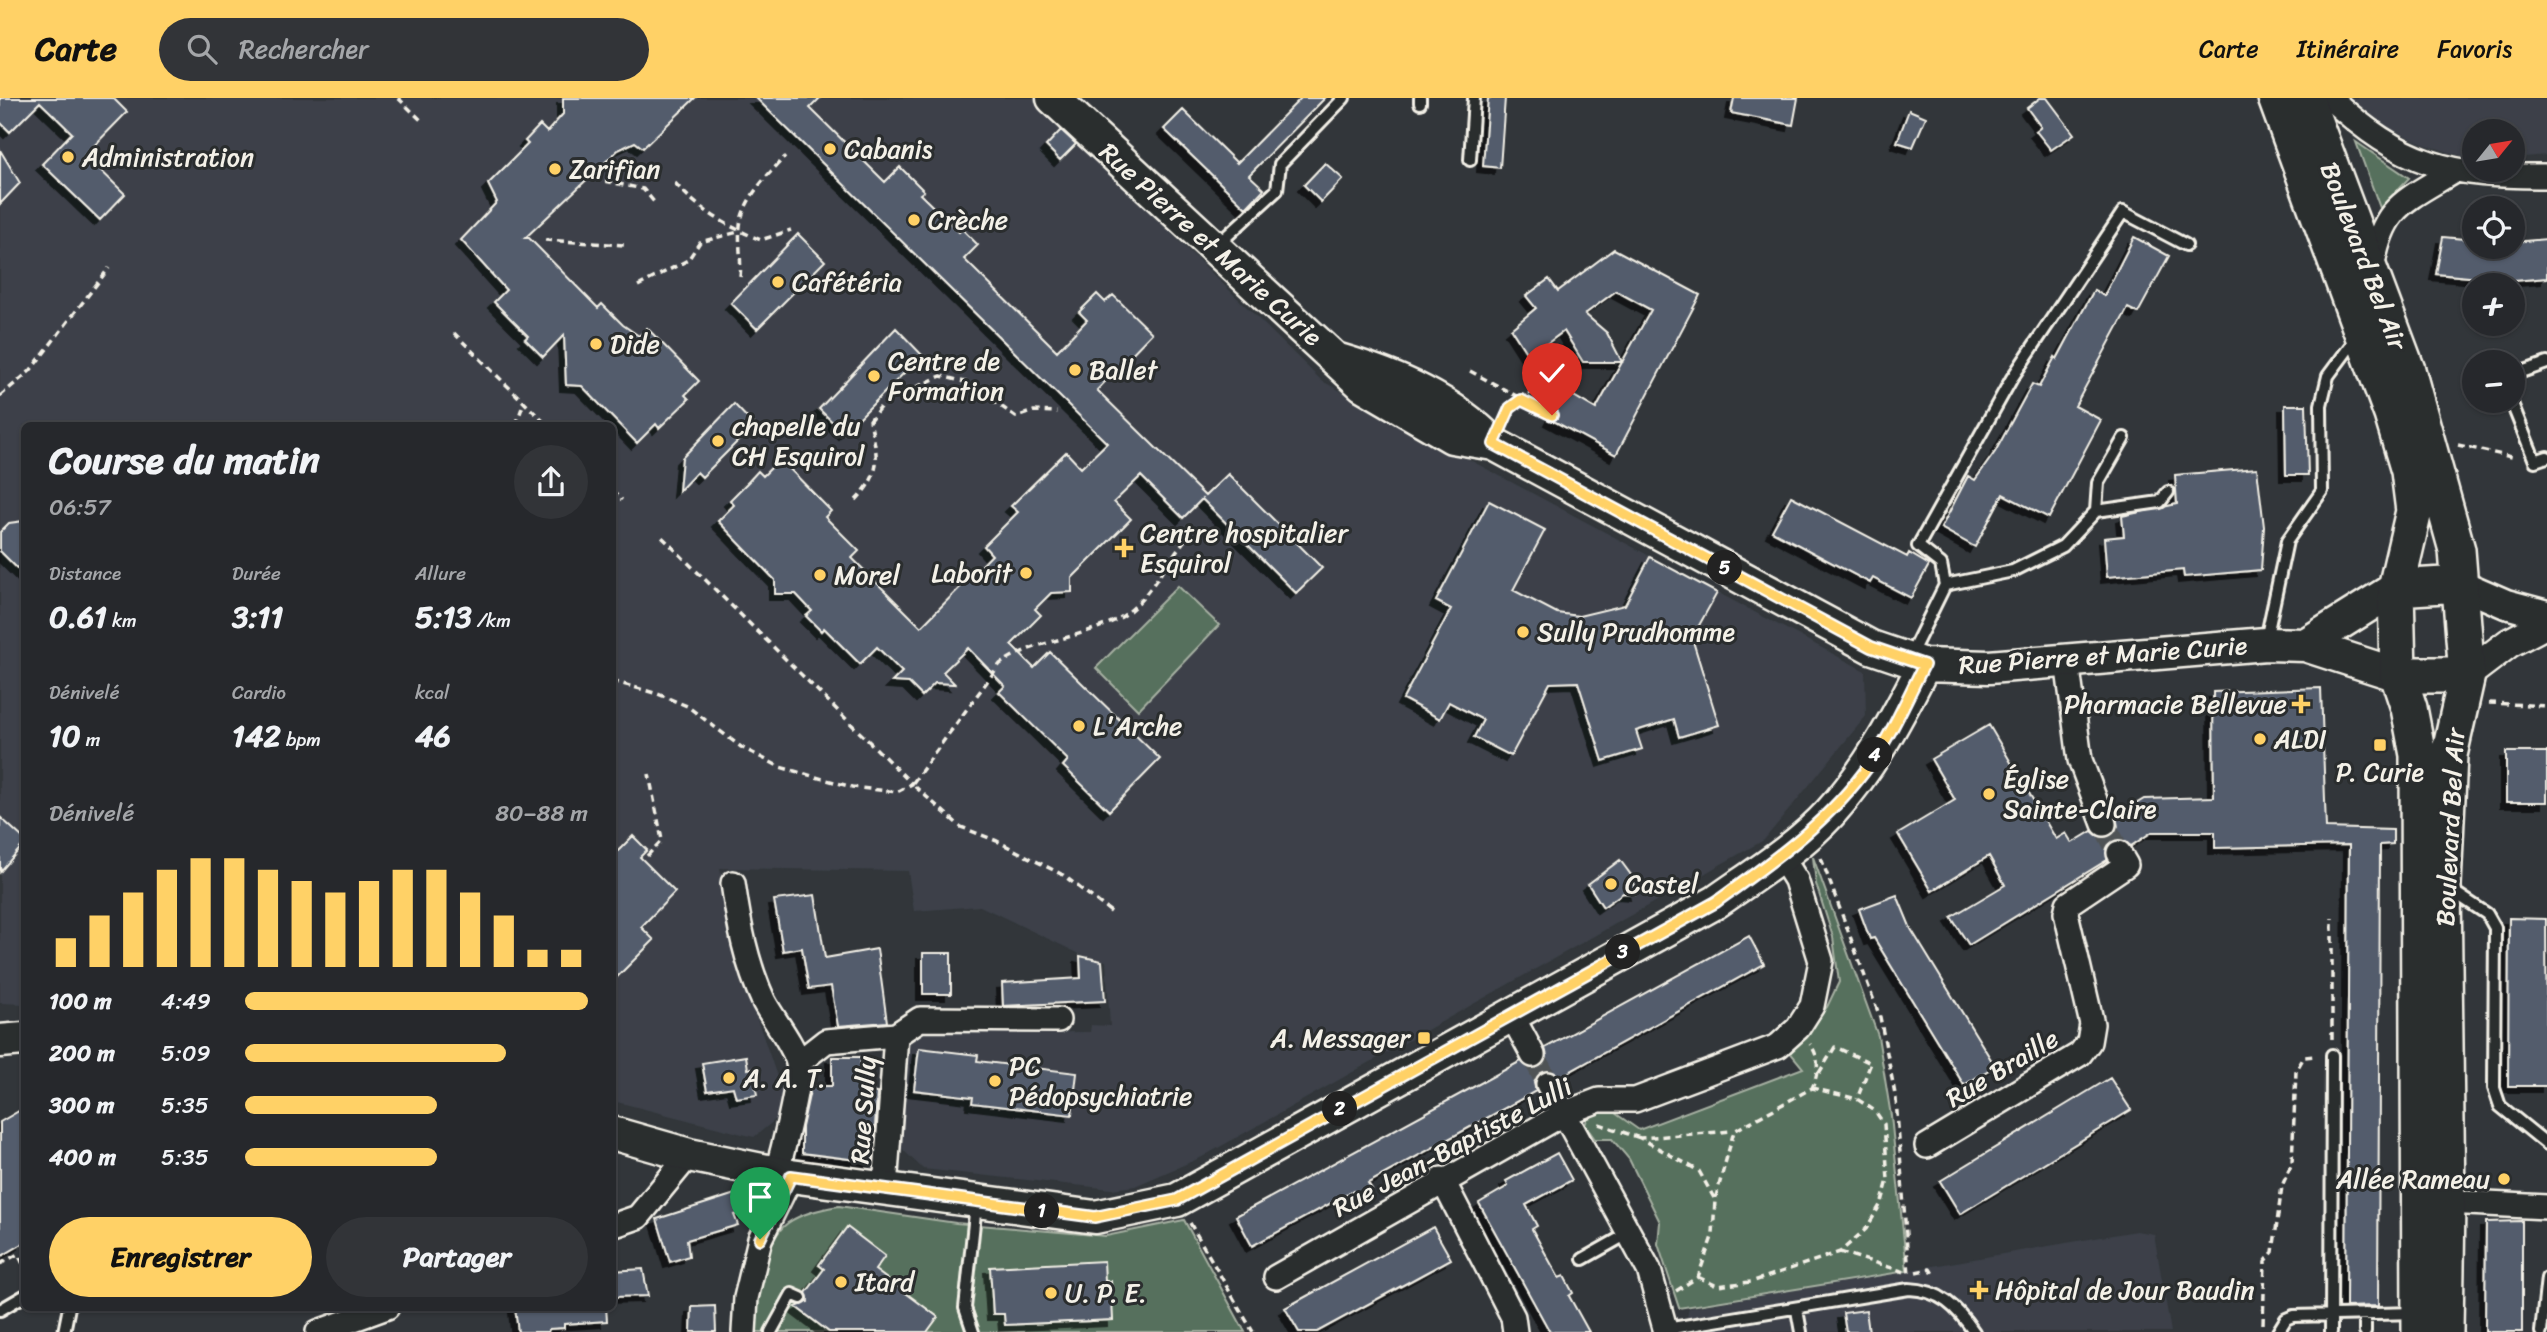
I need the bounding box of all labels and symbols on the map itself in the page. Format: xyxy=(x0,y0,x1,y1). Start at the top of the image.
north arrow xyxy=(2462,119,2525,182)
place label: Cabanis xyxy=(844,126,933,172)
street label: Rue Pierre et Marie Curie xyxy=(1088,130,1334,358)
place label: Administration xyxy=(81,134,254,180)
marker: Cabanis xyxy=(822,141,838,157)
place label: Zarifian xyxy=(569,146,660,192)
marker: Administration xyxy=(60,149,76,165)
street label: Boulevard Bel Air xyxy=(2307,155,2422,358)
marker: Zarifian xyxy=(547,161,563,177)
place label: Crèche xyxy=(928,197,1008,243)
marker: Crèche xyxy=(906,212,922,228)
place label: Cafétéria xyxy=(792,259,902,305)
marker: Cafétéria xyxy=(770,274,786,290)
place label: Dide xyxy=(610,321,660,367)
marker: Dide xyxy=(588,336,604,352)
place label: Centre de Formation xyxy=(888,338,1004,414)
pin xyxy=(1522,343,1582,415)
place label: Ballet xyxy=(1089,347,1159,393)
marker: Ballet xyxy=(1067,362,1083,378)
marker: Centre de Formation xyxy=(866,368,882,384)
place label: chapelle du CH Esquirol xyxy=(732,403,865,479)
marker: chapelle du CH Esquirol xyxy=(710,433,726,449)
place label: Centre hospitalier Esquirol xyxy=(1140,510,1349,586)
marker: Centre hospitalier Esquirol xyxy=(1114,538,1134,558)
place label: Laborit xyxy=(931,550,1014,596)
pin: 5 xyxy=(1708,550,1742,586)
place label: Morel xyxy=(834,552,900,598)
marker: Laborit xyxy=(1018,565,1034,581)
marker: Morel xyxy=(812,567,828,583)
place label: Sully Prudhomme xyxy=(1537,609,1735,655)
street label: Rue Pierre et Marie Curie xyxy=(1957,622,2249,688)
marker: Sully Prudhomme xyxy=(1515,624,1531,640)
place label: Pharmacie Bellevue xyxy=(2064,681,2287,727)
marker: Pharmacie Bellevue xyxy=(2293,696,2309,712)
place label: L'Arche xyxy=(1093,703,1182,749)
place label: ALDI xyxy=(2273,716,2327,762)
marker: L'Arche xyxy=(1071,718,1087,734)
street label: Boulevard Bel Air xyxy=(2422,725,2478,927)
marker: ALDI xyxy=(2252,731,2268,747)
marker: P. Curie xyxy=(2372,737,2388,753)
pin: 4 xyxy=(1857,738,1892,772)
place label: P. Curie xyxy=(2336,749,2425,795)
place label: Église Sainte-Claire xyxy=(2003,756,2157,832)
marker: Église Sainte-Claire xyxy=(1981,786,1997,802)
place label: Castel xyxy=(1625,861,1699,907)
marker: Castel xyxy=(1603,876,1619,892)
pin: 3 xyxy=(1606,934,1640,970)
place label: A. Messager xyxy=(1269,1015,1411,1061)
street label: Rue Braille xyxy=(1936,1016,2068,1120)
marker: A. Messager xyxy=(1416,1030,1432,1046)
place label: PC Pédopsychiatrie xyxy=(1009,1043,1192,1119)
street label: Rue Sully xyxy=(836,1054,890,1166)
place label: A. A. T. xyxy=(742,1055,826,1101)
street label: Rue Jean-Baptiste Lulli xyxy=(1324,1064,1581,1230)
marker: A. A. T. xyxy=(721,1070,737,1086)
marker: PC Pédopsychiatrie xyxy=(987,1073,1003,1089)
pin: 2 xyxy=(1322,1091,1358,1126)
place label: Allée Rameau xyxy=(2335,1156,2490,1202)
pin xyxy=(730,1167,790,1239)
marker: Allée Rameau xyxy=(2496,1171,2512,1187)
pin: 1 xyxy=(1024,1194,1060,1228)
place label: Itard xyxy=(854,1259,916,1305)
place label: Hôpital de Jour Baudin xyxy=(1995,1267,2254,1313)
place label: U. P. E. xyxy=(1065,1270,1147,1316)
marker: Itard xyxy=(833,1274,849,1290)
marker: Hôpital de Jour Baudin xyxy=(1969,1280,1989,1300)
marker: U. P. E. xyxy=(1043,1285,1059,1301)

